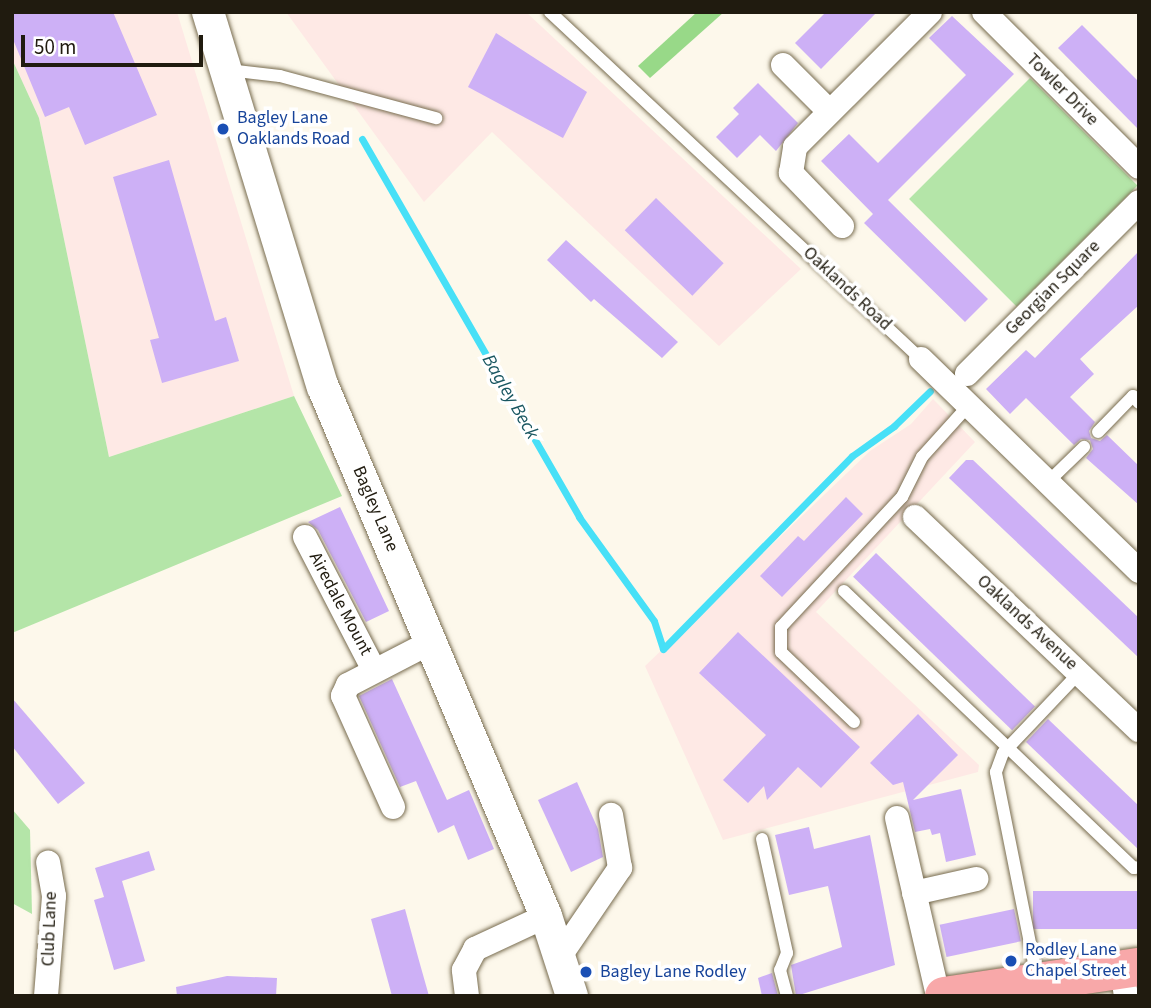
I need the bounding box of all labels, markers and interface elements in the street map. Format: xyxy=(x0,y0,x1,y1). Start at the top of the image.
scale bar xyxy=(24,21,206,65)
text: 50 m xyxy=(34,32,76,62)
street label: Towler Drive xyxy=(1021,49,1103,131)
place label: Bagley Lane Oaklands Road xyxy=(237,108,350,150)
marker: Bagley Lane Oaklands Road xyxy=(215,121,231,137)
street label: Georgian Square xyxy=(1001,236,1105,340)
street label: Oaklands Road xyxy=(798,242,896,336)
water label: Bagley Beck xyxy=(477,351,543,443)
street label: Bagley Lane xyxy=(347,463,403,555)
street label: Airedale Mount xyxy=(304,549,376,659)
street label: Oaklands Avenue xyxy=(972,571,1082,675)
street label: Club Lane xyxy=(38,891,62,967)
place label: Rodley Lane Chapel Street xyxy=(1025,940,1126,982)
marker: Rodley Lane Chapel Street xyxy=(1003,953,1019,969)
place label: Bagley Lane Rodley xyxy=(600,961,746,983)
marker: Bagley Lane Rodley xyxy=(578,964,594,980)

